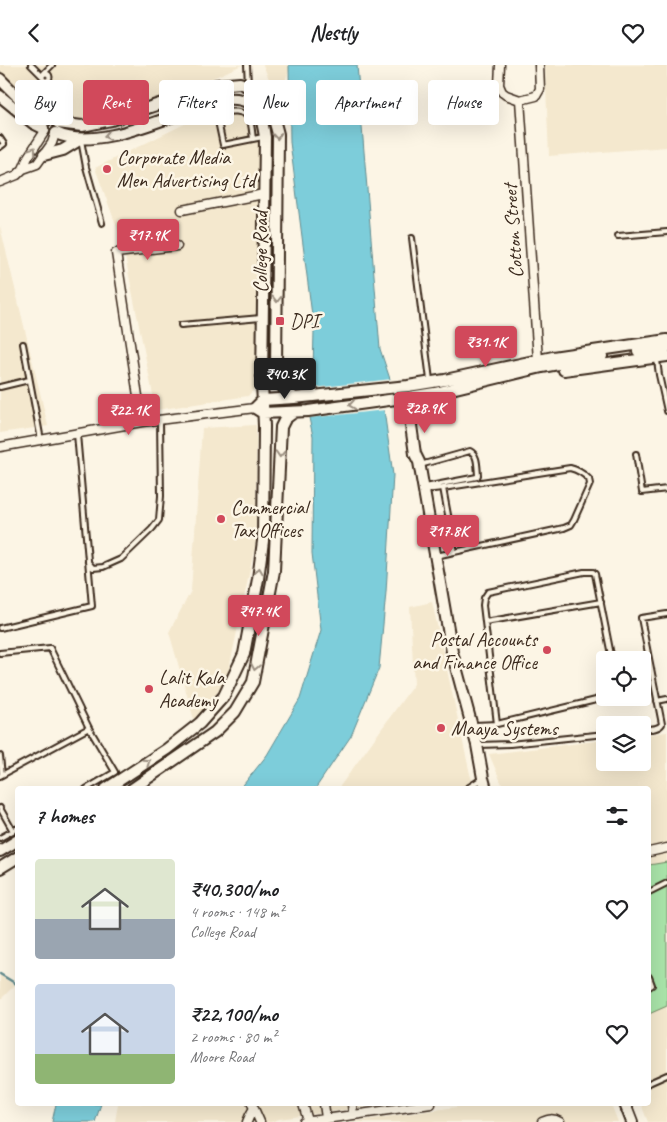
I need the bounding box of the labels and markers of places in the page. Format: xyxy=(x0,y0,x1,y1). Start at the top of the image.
place label: Corporate Media Men Advertising Ltd xyxy=(117,145,258,193)
marker: Corporate Media Men Advertising Ltd xyxy=(101,163,113,175)
pin: ₹17.9K xyxy=(107,219,189,261)
place label: DPI xyxy=(290,309,324,334)
marker: DPI xyxy=(274,315,286,327)
pin: ₹31.1K xyxy=(445,325,527,368)
pin: ₹40.3K xyxy=(244,357,326,400)
pin: ₹28.9K xyxy=(384,391,466,434)
pin: ₹22.1K xyxy=(88,393,170,436)
place label: Commercial Tax Offices xyxy=(231,495,311,543)
marker: Commercial Tax Offices xyxy=(215,513,227,525)
pin: ₹17.8K xyxy=(407,515,489,557)
pin: ₹47.4K xyxy=(218,595,300,637)
place label: Postal Accounts and Finance Office xyxy=(412,627,539,675)
marker: Postal Accounts and Finance Office xyxy=(541,644,553,656)
place label: Lalit Kala Academy xyxy=(159,665,226,713)
marker: Lalit Kala Academy xyxy=(143,683,155,695)
place label: Maaya Systems xyxy=(451,716,560,741)
marker: Maaya Systems xyxy=(435,722,447,734)

